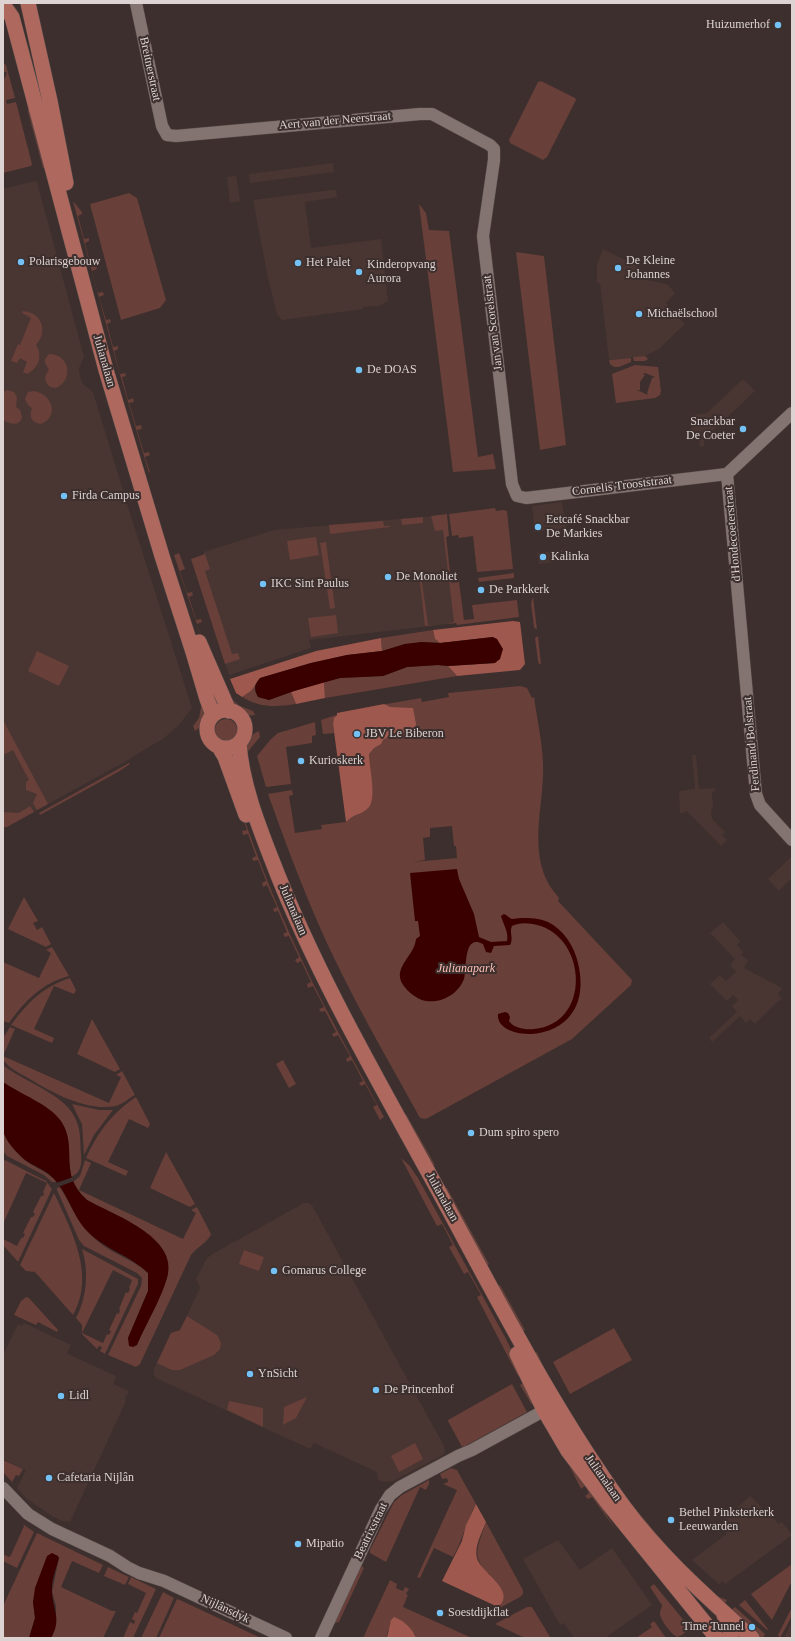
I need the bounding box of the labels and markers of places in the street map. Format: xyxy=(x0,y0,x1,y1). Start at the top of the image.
place label: Huizumerhof xyxy=(706,18,770,32)
marker: Huizumerhof xyxy=(773,20,783,30)
place label: De Kleine Johannes xyxy=(626,254,675,282)
place label: Polarisgebouw xyxy=(29,255,100,269)
place label: Het Palet xyxy=(306,256,350,270)
marker: Polarisgebouw xyxy=(16,257,26,267)
marker: Het Palet xyxy=(293,258,303,268)
place label: Kinderopvang Aurora xyxy=(367,258,436,286)
marker: De Kleine Johannes xyxy=(613,263,623,273)
marker: Kinderopvang Aurora xyxy=(354,267,364,277)
place label: Michaëlschool xyxy=(647,307,718,321)
marker: Michaëlschool xyxy=(634,309,644,319)
place label: De DOAS xyxy=(367,363,417,377)
marker: De DOAS xyxy=(354,365,364,375)
place label: Snackbar De Coeter xyxy=(686,415,735,443)
marker: Snackbar De Coeter xyxy=(738,424,748,434)
place label: Firda Campus xyxy=(72,489,140,503)
marker: Firda Campus xyxy=(59,491,69,501)
place label: Eetcafé Snackbar De Markies xyxy=(546,513,630,541)
marker: Eetcafé Snackbar De Markies xyxy=(533,522,543,532)
place label: Kalinka xyxy=(551,550,589,564)
marker: Kalinka xyxy=(538,552,548,562)
place label: De Monoliet xyxy=(396,570,457,584)
marker: De Monoliet xyxy=(383,572,393,582)
place label: IKC Sint Paulus xyxy=(271,577,349,591)
marker: IKC Sint Paulus xyxy=(258,579,268,589)
place label: De Parkkerk xyxy=(489,583,549,597)
marker: De Parkkerk xyxy=(476,585,486,595)
place label: JBV Le Biberon xyxy=(365,727,444,741)
marker: JBV Le Biberon xyxy=(352,729,362,739)
place label: Kurioskerk xyxy=(309,754,363,768)
marker: Kurioskerk xyxy=(296,756,306,766)
place label: Dum spiro spero xyxy=(479,1126,559,1140)
marker: Dum spiro spero xyxy=(466,1128,476,1138)
place label: Gomarus College xyxy=(282,1264,366,1278)
marker: Gomarus College xyxy=(269,1266,279,1276)
place label: YnSicht xyxy=(258,1367,297,1381)
marker: YnSicht xyxy=(245,1369,255,1379)
place label: De Princenhof xyxy=(384,1383,454,1397)
marker: De Princenhof xyxy=(371,1385,381,1395)
place label: Lidl xyxy=(69,1389,89,1403)
marker: Lidl xyxy=(56,1391,66,1401)
place label: Cafetaria Nijlân xyxy=(57,1471,134,1485)
marker: Cafetaria Nijlân xyxy=(44,1473,54,1483)
place label: Bethel Pinksterkerk Leeuwarden xyxy=(679,1506,774,1534)
marker: Bethel Pinksterkerk Leeuwarden xyxy=(666,1515,676,1525)
place label: Mipatio xyxy=(306,1537,344,1551)
marker: Mipatio xyxy=(293,1539,303,1549)
place label: Soestdijkflat xyxy=(448,1606,509,1620)
marker: Soestdijkflat xyxy=(435,1608,445,1618)
place label: Time Tunnel xyxy=(683,1620,744,1634)
marker: Time Tunnel xyxy=(747,1622,757,1632)

